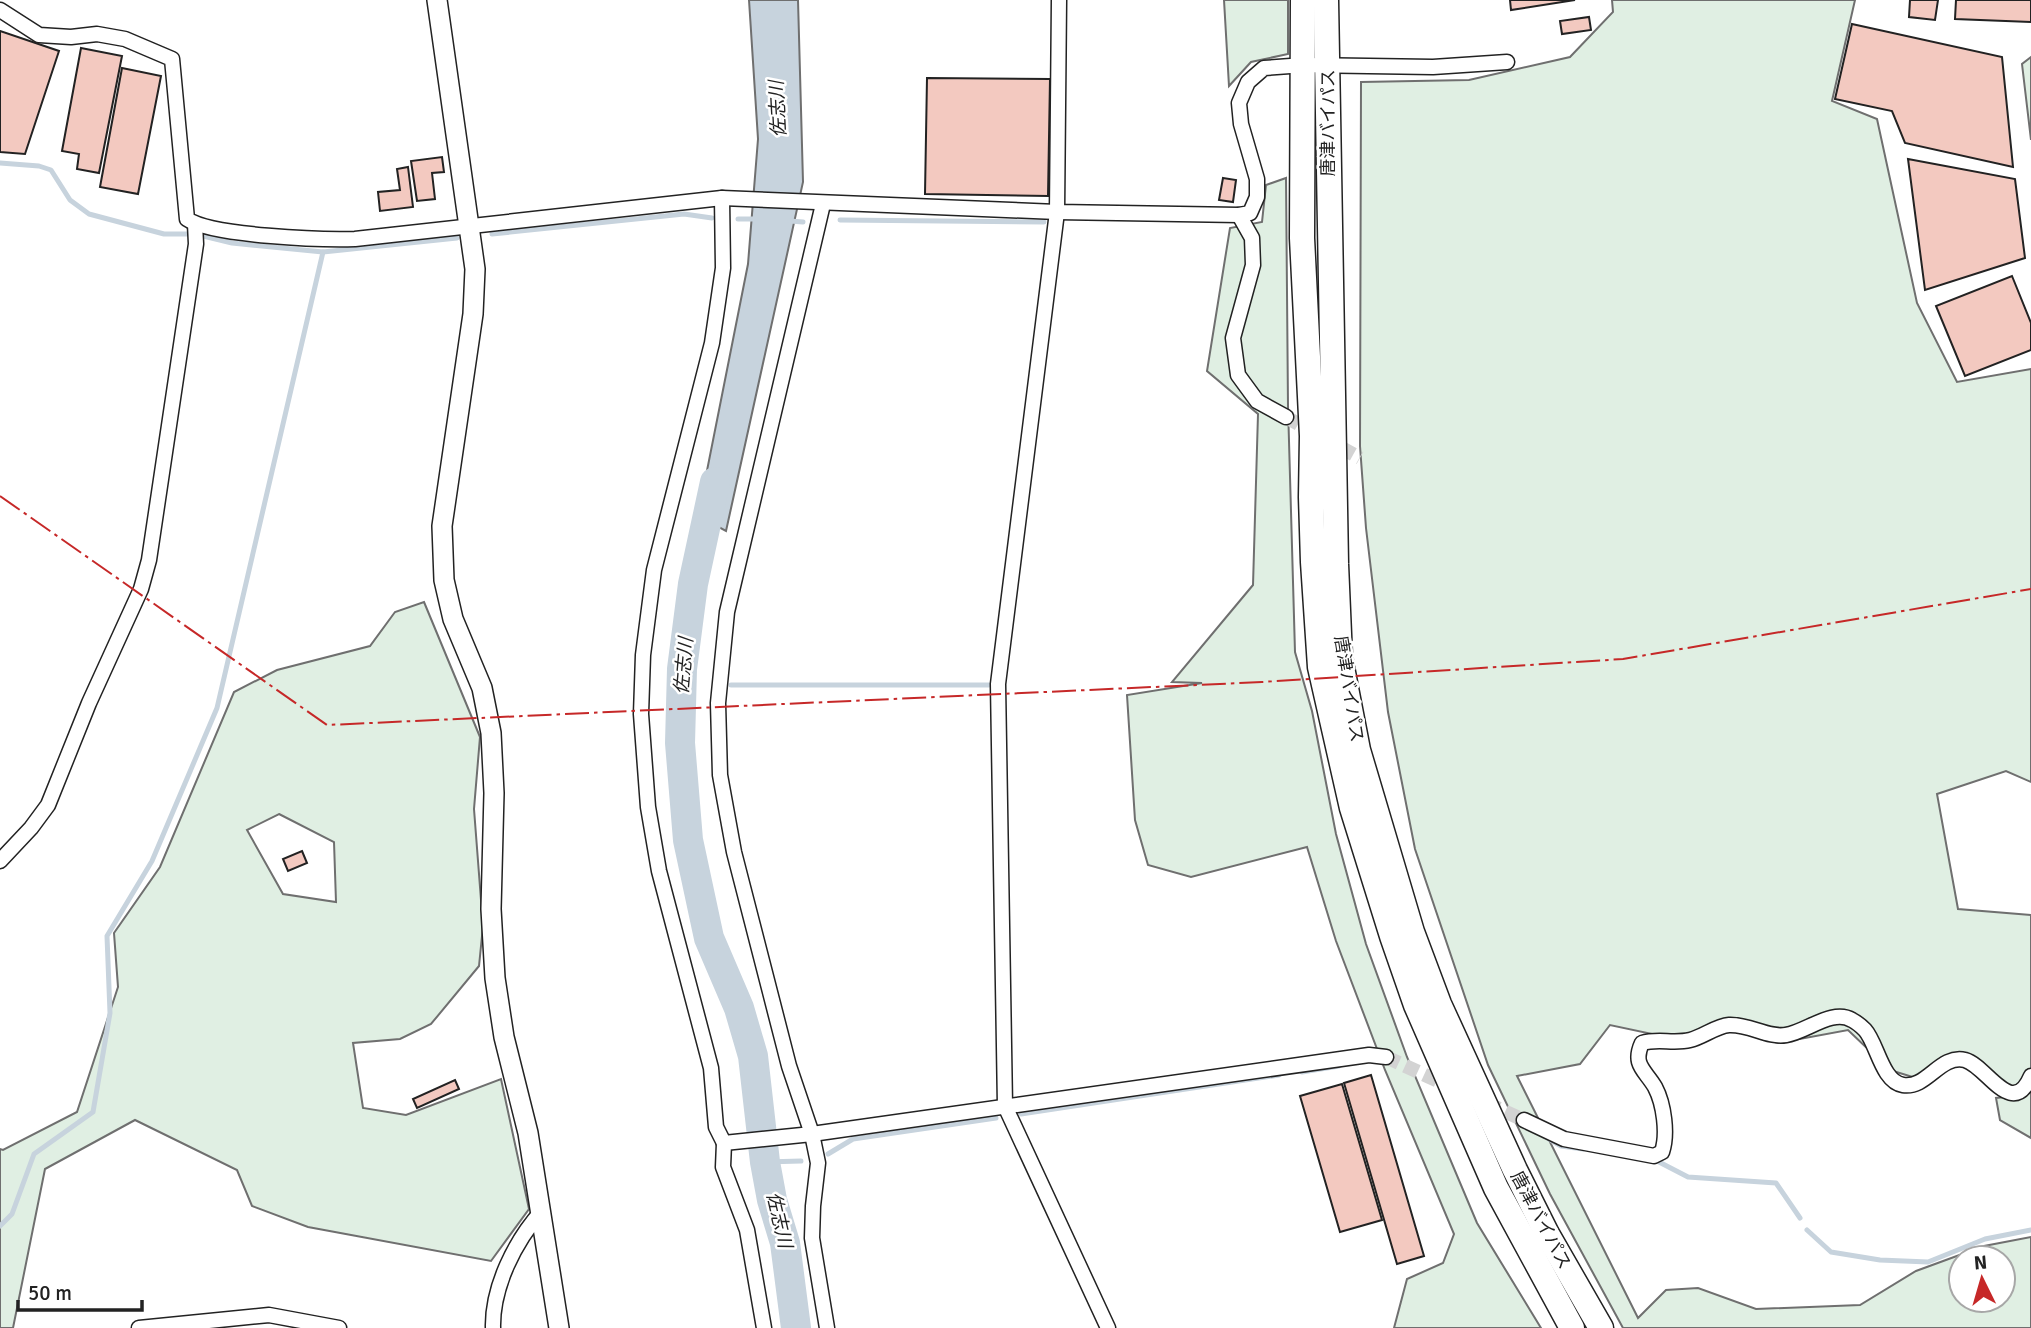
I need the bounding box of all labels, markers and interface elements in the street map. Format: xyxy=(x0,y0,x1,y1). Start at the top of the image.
street label: 唐津バイパス xyxy=(1317,69,1339,177)
water label: 佐志川 xyxy=(764,78,791,138)
street label: 唐津バイパス xyxy=(1330,634,1368,744)
water label: 佐志川 xyxy=(670,635,699,695)
street label: 唐津バイパス xyxy=(1506,1167,1576,1273)
water label: 佐志川 xyxy=(761,1190,798,1252)
north arrow xyxy=(1947,1244,2017,1314)
text: N xyxy=(1973,1251,1988,1276)
scale bar xyxy=(18,1268,142,1312)
text: 50 m xyxy=(28,1280,72,1306)

